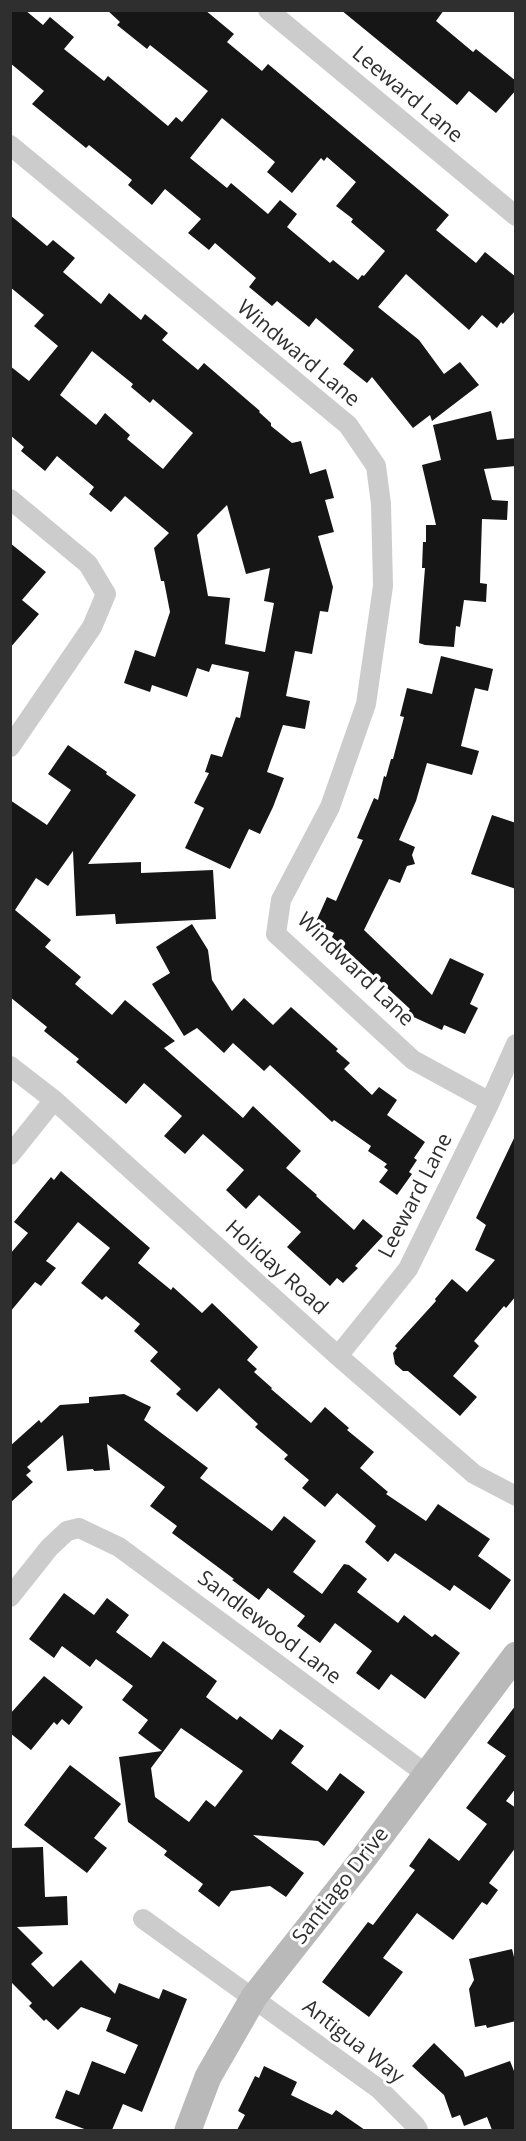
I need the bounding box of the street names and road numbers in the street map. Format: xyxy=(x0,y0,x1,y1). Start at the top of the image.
street label: Leeward Lane xyxy=(347,41,467,149)
street label: Windward Lane xyxy=(231,295,365,413)
street label: Windward Lane xyxy=(291,908,419,1032)
street label: Leeward Lane xyxy=(374,1129,458,1263)
street label: Holiday Road xyxy=(220,1215,332,1321)
street label: Sandlewood Lane xyxy=(192,1566,346,1690)
street label: Santiago Drive xyxy=(288,1823,394,1949)
street label: Antigua Way xyxy=(297,1995,409,2089)

